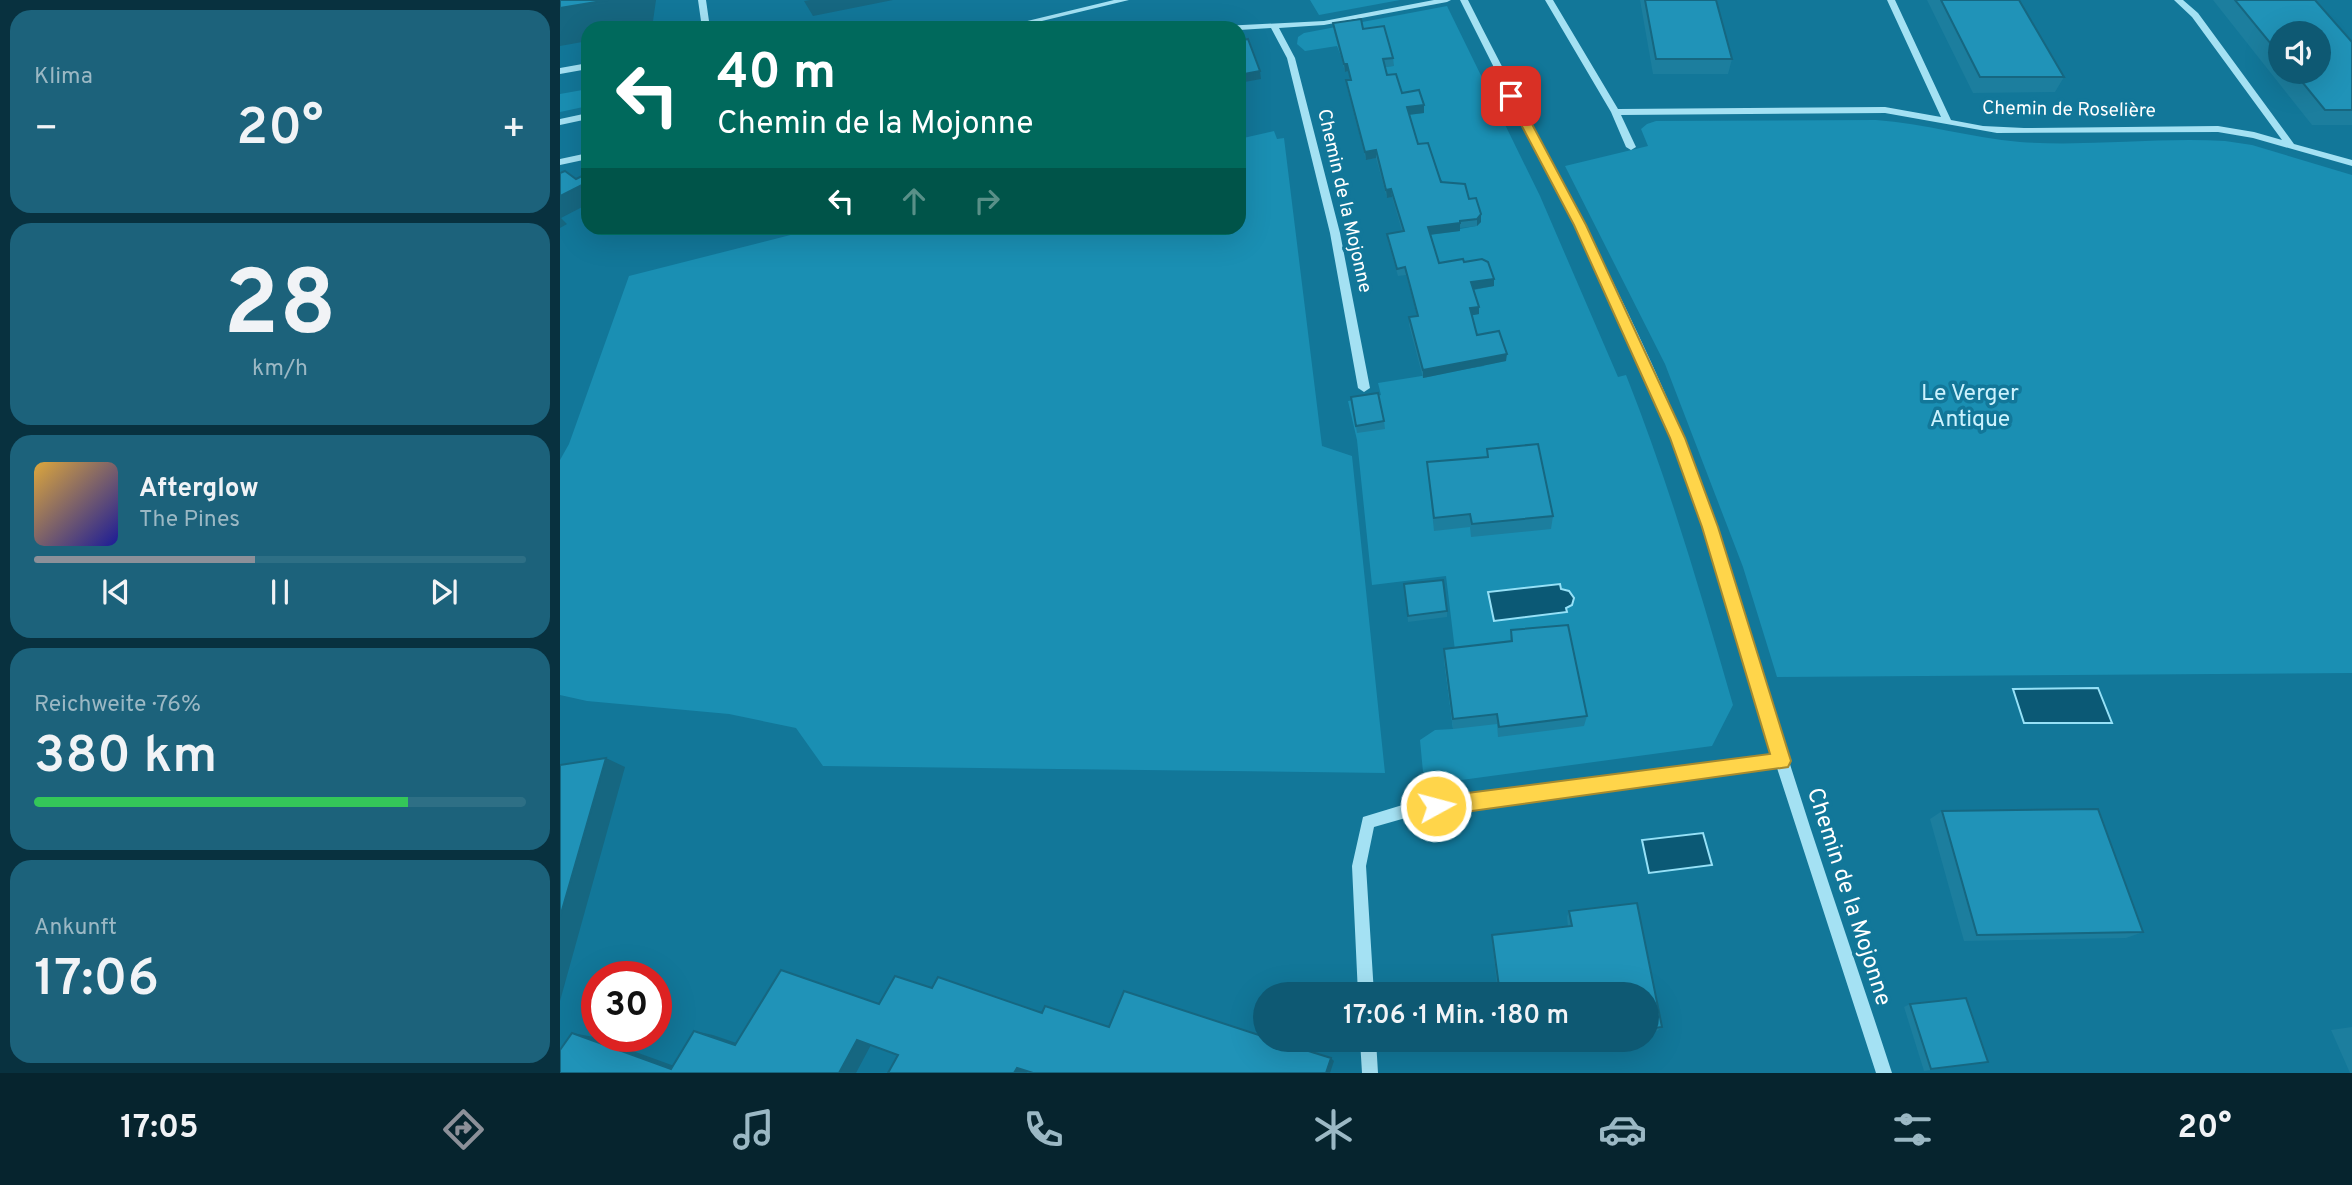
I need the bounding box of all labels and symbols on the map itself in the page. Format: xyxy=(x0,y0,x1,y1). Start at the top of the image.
pin xyxy=(1481,66,1541,126)
street label: Chemin de Roselière xyxy=(1982,96,2156,124)
street label: Chemin de la Mojonne xyxy=(1311,107,1377,295)
park label: Le Verger Antique xyxy=(1921,380,2019,435)
position arrow xyxy=(1399,769,1473,843)
street label: Chemin de la Mojonne xyxy=(1799,784,1897,1010)
speed limit sign: 30 xyxy=(581,961,672,1052)

